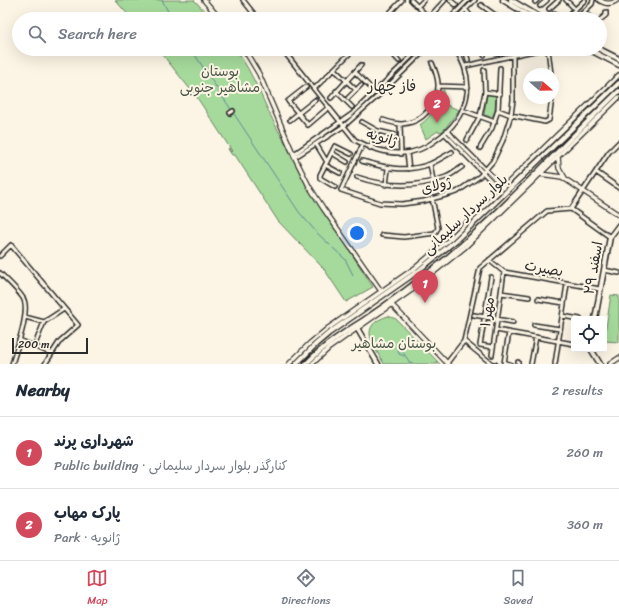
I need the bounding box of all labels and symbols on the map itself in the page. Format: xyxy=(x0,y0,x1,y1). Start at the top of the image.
park label: بوستان مشاهیر جنوبی xyxy=(180,59,260,100)
north arrow xyxy=(523,68,559,104)
district label: فاز چهار xyxy=(367,73,416,99)
pin: 2 xyxy=(424,90,450,123)
street label: ژانویه xyxy=(363,121,400,154)
street label: بلوار سردار سلیمانی xyxy=(417,168,514,261)
street label: ژولای xyxy=(418,169,454,202)
your location xyxy=(347,223,367,243)
street label: ۲۹ اسفند xyxy=(577,239,610,297)
street label: بصیرت xyxy=(523,253,565,284)
pin: 1 xyxy=(412,270,438,303)
street label: مهر ۱ xyxy=(473,295,502,329)
park label: بوستان مشاهیر xyxy=(351,331,436,356)
scale bar xyxy=(12,336,88,355)

